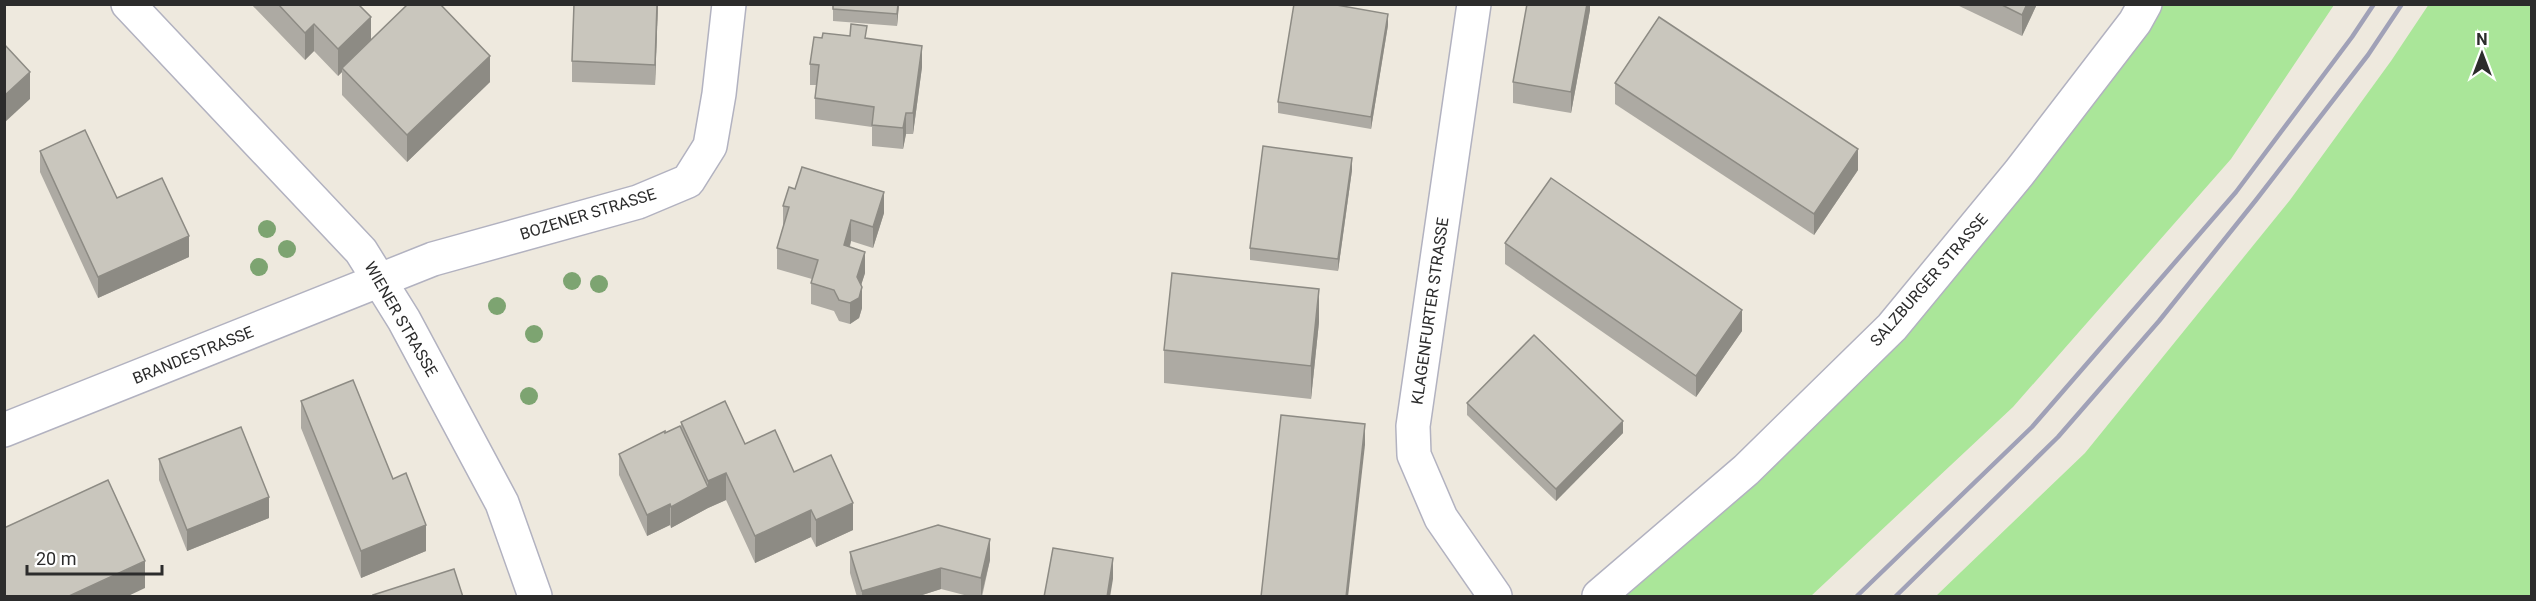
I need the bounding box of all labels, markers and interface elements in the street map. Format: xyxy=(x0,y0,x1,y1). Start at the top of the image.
north arrow xyxy=(2452,24,2512,84)
text: N xyxy=(2476,30,2488,49)
street label: BOZENER STRASSE xyxy=(518,184,658,244)
street label: SALZBURGER STRASSE xyxy=(1866,210,1992,350)
street label: KLAGENFURTER STRASSE xyxy=(1407,216,1453,406)
street label: WIENER STRASSE xyxy=(360,258,442,380)
street label: BRANDESTRASSE xyxy=(130,322,256,388)
scale bar xyxy=(27,538,162,576)
text: 20 m xyxy=(36,548,76,569)

